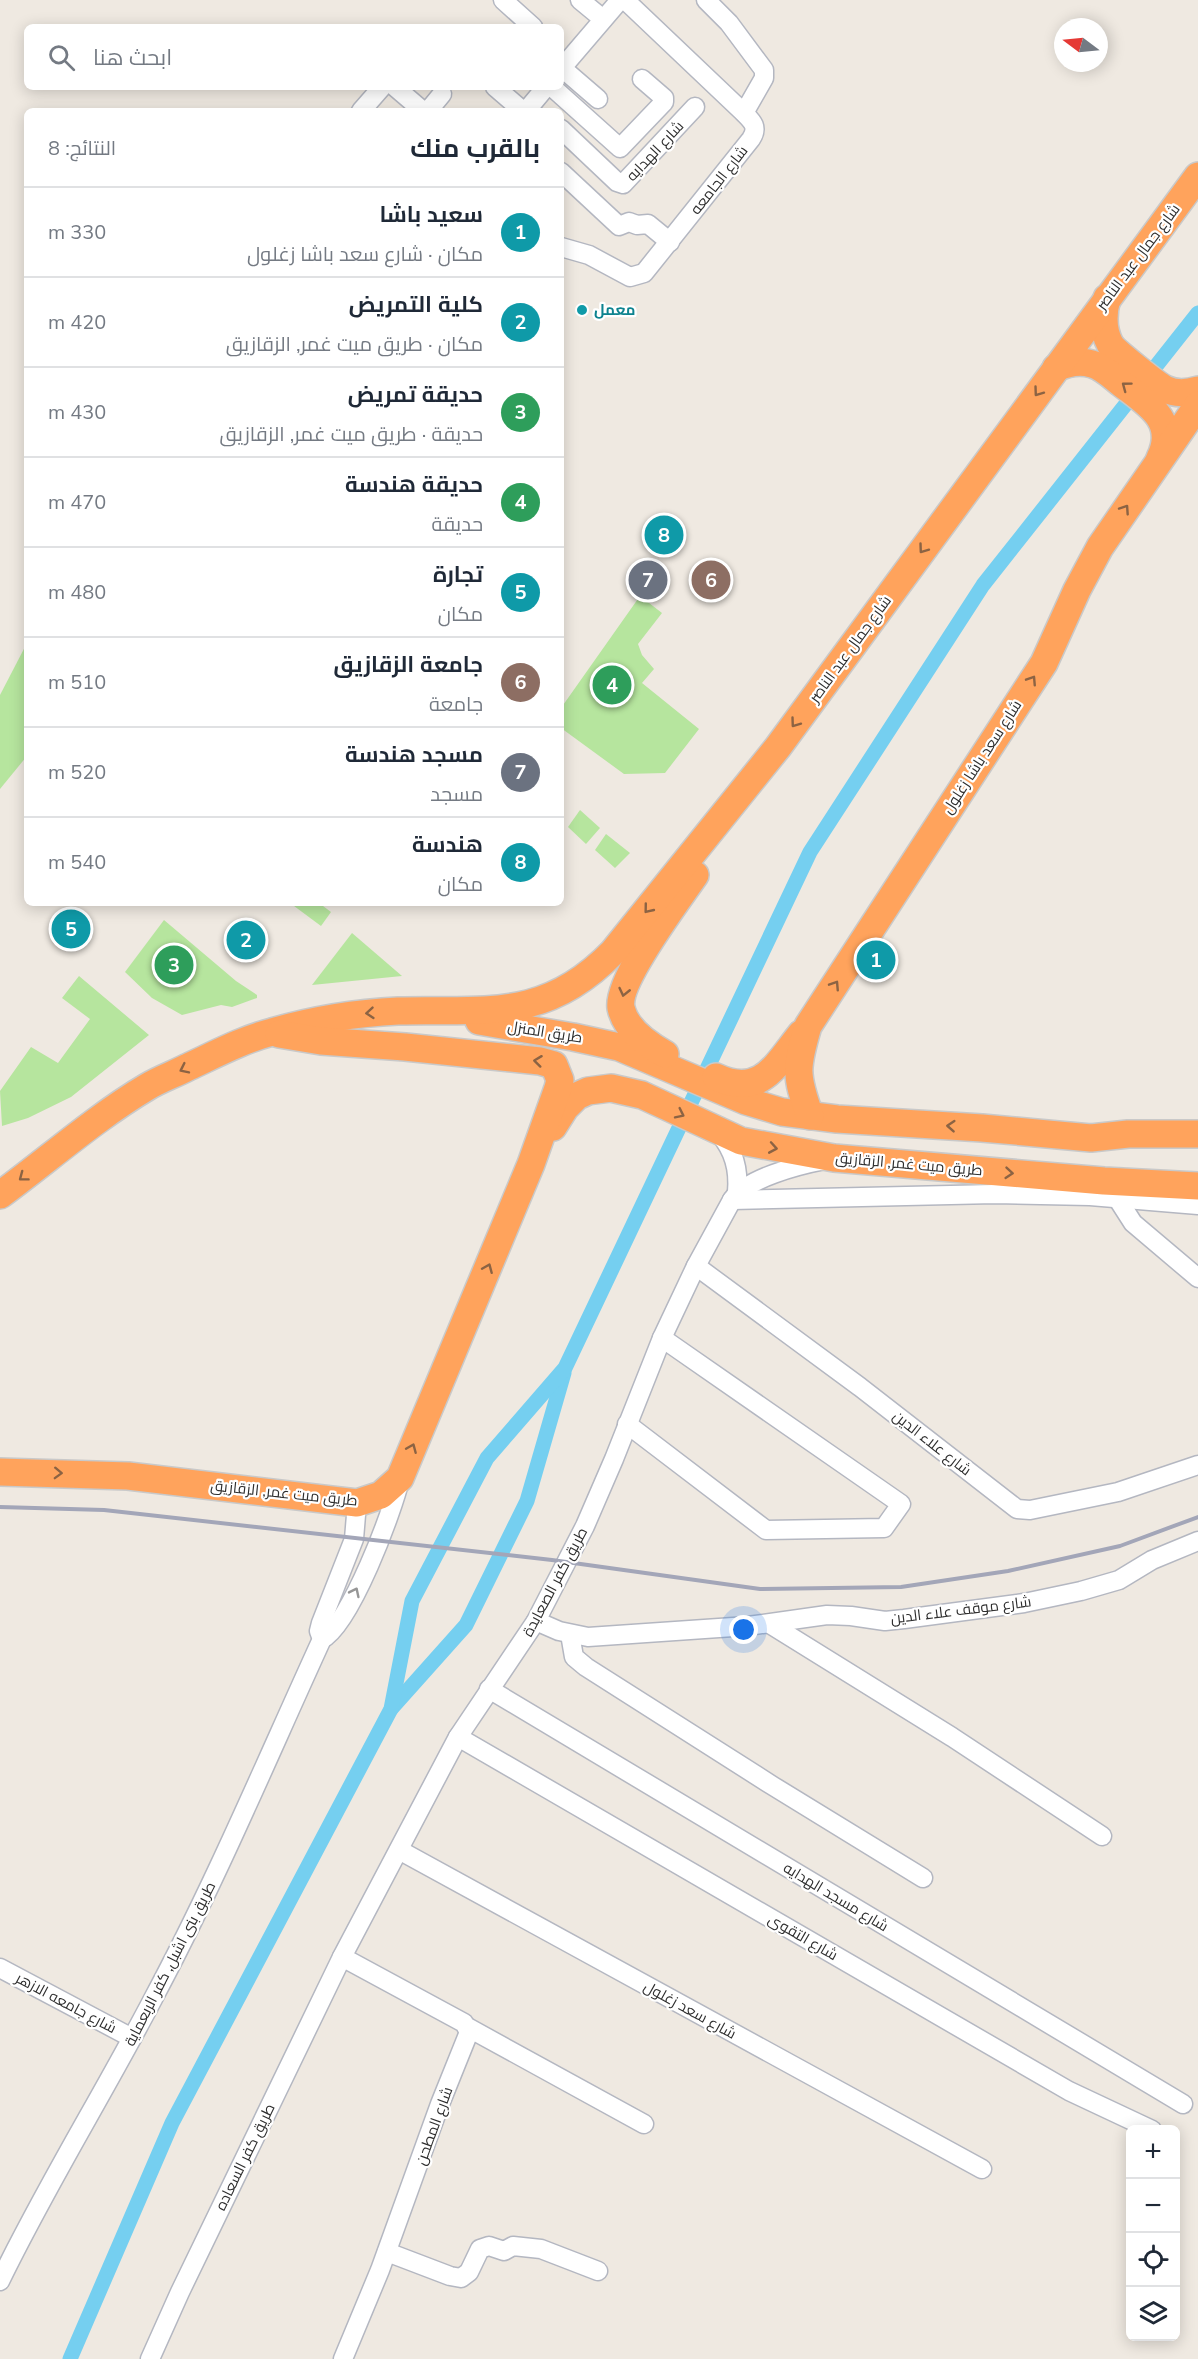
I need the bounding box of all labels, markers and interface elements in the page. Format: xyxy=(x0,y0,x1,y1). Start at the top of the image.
north arrow xyxy=(1054,18,1108,72)
search box xyxy=(24,24,564,90)
icon: search xyxy=(45,41,78,74)
text: ابحث هنا xyxy=(93,43,172,73)
street label: شارع الهدايه xyxy=(622,116,689,186)
text: بالقرب منك xyxy=(410,131,540,166)
text: النتائج: 8 xyxy=(48,135,116,162)
street label: شارع الجامعه xyxy=(686,141,753,219)
text: سعيد باشا xyxy=(379,200,483,230)
street label: شارع جمال عبد الناصر xyxy=(1091,200,1185,316)
text: 330 m xyxy=(48,219,106,246)
text: 1 xyxy=(515,219,527,246)
text: مكان · شارع سعد باشا زغلول xyxy=(247,241,483,268)
text: كلية التمريض xyxy=(349,290,483,320)
place label: معمل xyxy=(594,300,635,320)
marker: معمل xyxy=(575,303,589,317)
text: 420 m xyxy=(48,309,106,336)
text: 2 xyxy=(515,309,527,336)
text: مكان · طريق ميت غمر, الزقازيق xyxy=(226,331,483,358)
text: حديقة تمريض xyxy=(348,380,483,410)
one-way arrow xyxy=(1121,383,1132,394)
one-way arrow xyxy=(1034,385,1045,396)
text: 430 m xyxy=(48,399,106,426)
text: 3 xyxy=(515,399,527,426)
text: حديقة · طريق ميت غمر, الزقازيق xyxy=(220,421,483,448)
text: حديقة هندسة xyxy=(345,470,483,500)
text: 470 m xyxy=(48,489,106,516)
text: 4 xyxy=(515,489,527,516)
one-way arrow xyxy=(1118,505,1129,516)
text: حديقة xyxy=(432,511,483,538)
pin: 8 xyxy=(644,512,684,558)
one-way arrow xyxy=(920,543,931,554)
pin: 7 xyxy=(628,558,668,602)
pin: 6 xyxy=(692,558,730,602)
text: تجارة xyxy=(433,560,483,590)
text: 480 m xyxy=(48,579,106,606)
text: 5 xyxy=(515,579,527,606)
street label: شارع جمال عبد الناصر xyxy=(804,591,897,708)
text: مكان xyxy=(438,601,483,628)
text: جامعة الزقازيق xyxy=(334,650,483,680)
pin: 4 xyxy=(592,662,632,708)
text: 510 m xyxy=(48,669,106,696)
text: 6 xyxy=(515,669,527,696)
one-way arrow xyxy=(1025,676,1036,687)
text: جامعة xyxy=(429,691,483,718)
street label: شارع سعد باشا زغلول xyxy=(938,696,1027,818)
one-way arrow xyxy=(792,717,803,728)
text: مسجد هندسة xyxy=(345,740,483,770)
text: 520 m xyxy=(48,759,106,786)
text: 7 xyxy=(515,759,527,786)
text: مسجد xyxy=(430,781,483,808)
text: هندسة xyxy=(412,830,483,860)
text: 540 m xyxy=(48,849,106,876)
text: 8 xyxy=(515,849,527,876)
text: مكان xyxy=(438,871,483,898)
one-way arrow xyxy=(644,902,655,913)
pin: 5 xyxy=(52,906,90,952)
pin: 2 xyxy=(226,918,266,962)
pin: 1 xyxy=(856,938,896,982)
pin: 3 xyxy=(154,942,194,988)
one-way arrow xyxy=(827,980,838,991)
one-way arrow xyxy=(618,987,631,997)
one-way arrow xyxy=(365,1006,374,1019)
street label: طريق المنزل xyxy=(506,1016,584,1048)
one-way arrow xyxy=(534,1056,543,1068)
one-way arrow xyxy=(180,1061,191,1073)
one-way arrow xyxy=(673,1106,684,1118)
one-way arrow xyxy=(947,1120,956,1133)
one-way arrow xyxy=(769,1141,778,1153)
street label: طريق ميت غمر, الزقازيق xyxy=(834,1148,984,1180)
one-way arrow xyxy=(1004,1166,1013,1179)
one-way arrow xyxy=(19,1170,30,1181)
one-way arrow xyxy=(481,1263,493,1274)
street label: شارع علاء الدين xyxy=(888,1406,975,1481)
one-way arrow xyxy=(405,1443,417,1454)
one-way arrow xyxy=(54,1467,63,1479)
street label: طريق ميت غمر, الزقازيق xyxy=(209,1475,359,1511)
street label: طريق كفر الصعايدة xyxy=(518,1524,592,1640)
one-way arrow xyxy=(347,1588,359,1599)
street label: شارع موقف علاء الدين xyxy=(889,1591,1033,1630)
your location xyxy=(729,1615,758,1644)
street label: شارع مسجد الهدايه xyxy=(779,1858,892,1937)
street label: طريق بنى اشبل, كفر الربعماية xyxy=(120,1878,220,2050)
street label: شارع التقوى xyxy=(764,1909,841,1966)
street label: شارع جامعه الازهر xyxy=(11,1968,120,2039)
street label: شارع سعد زغلول xyxy=(640,1976,740,2045)
street label: شارع المطحن xyxy=(411,2084,458,2168)
street label: طريق كفر السعاده xyxy=(210,2100,280,2214)
map controls xyxy=(1126,2125,1180,2341)
button: + xyxy=(1126,2125,1180,2179)
button: − xyxy=(1126,2179,1180,2233)
button: locate xyxy=(1126,2233,1180,2287)
button: layers xyxy=(1126,2287,1180,2341)

